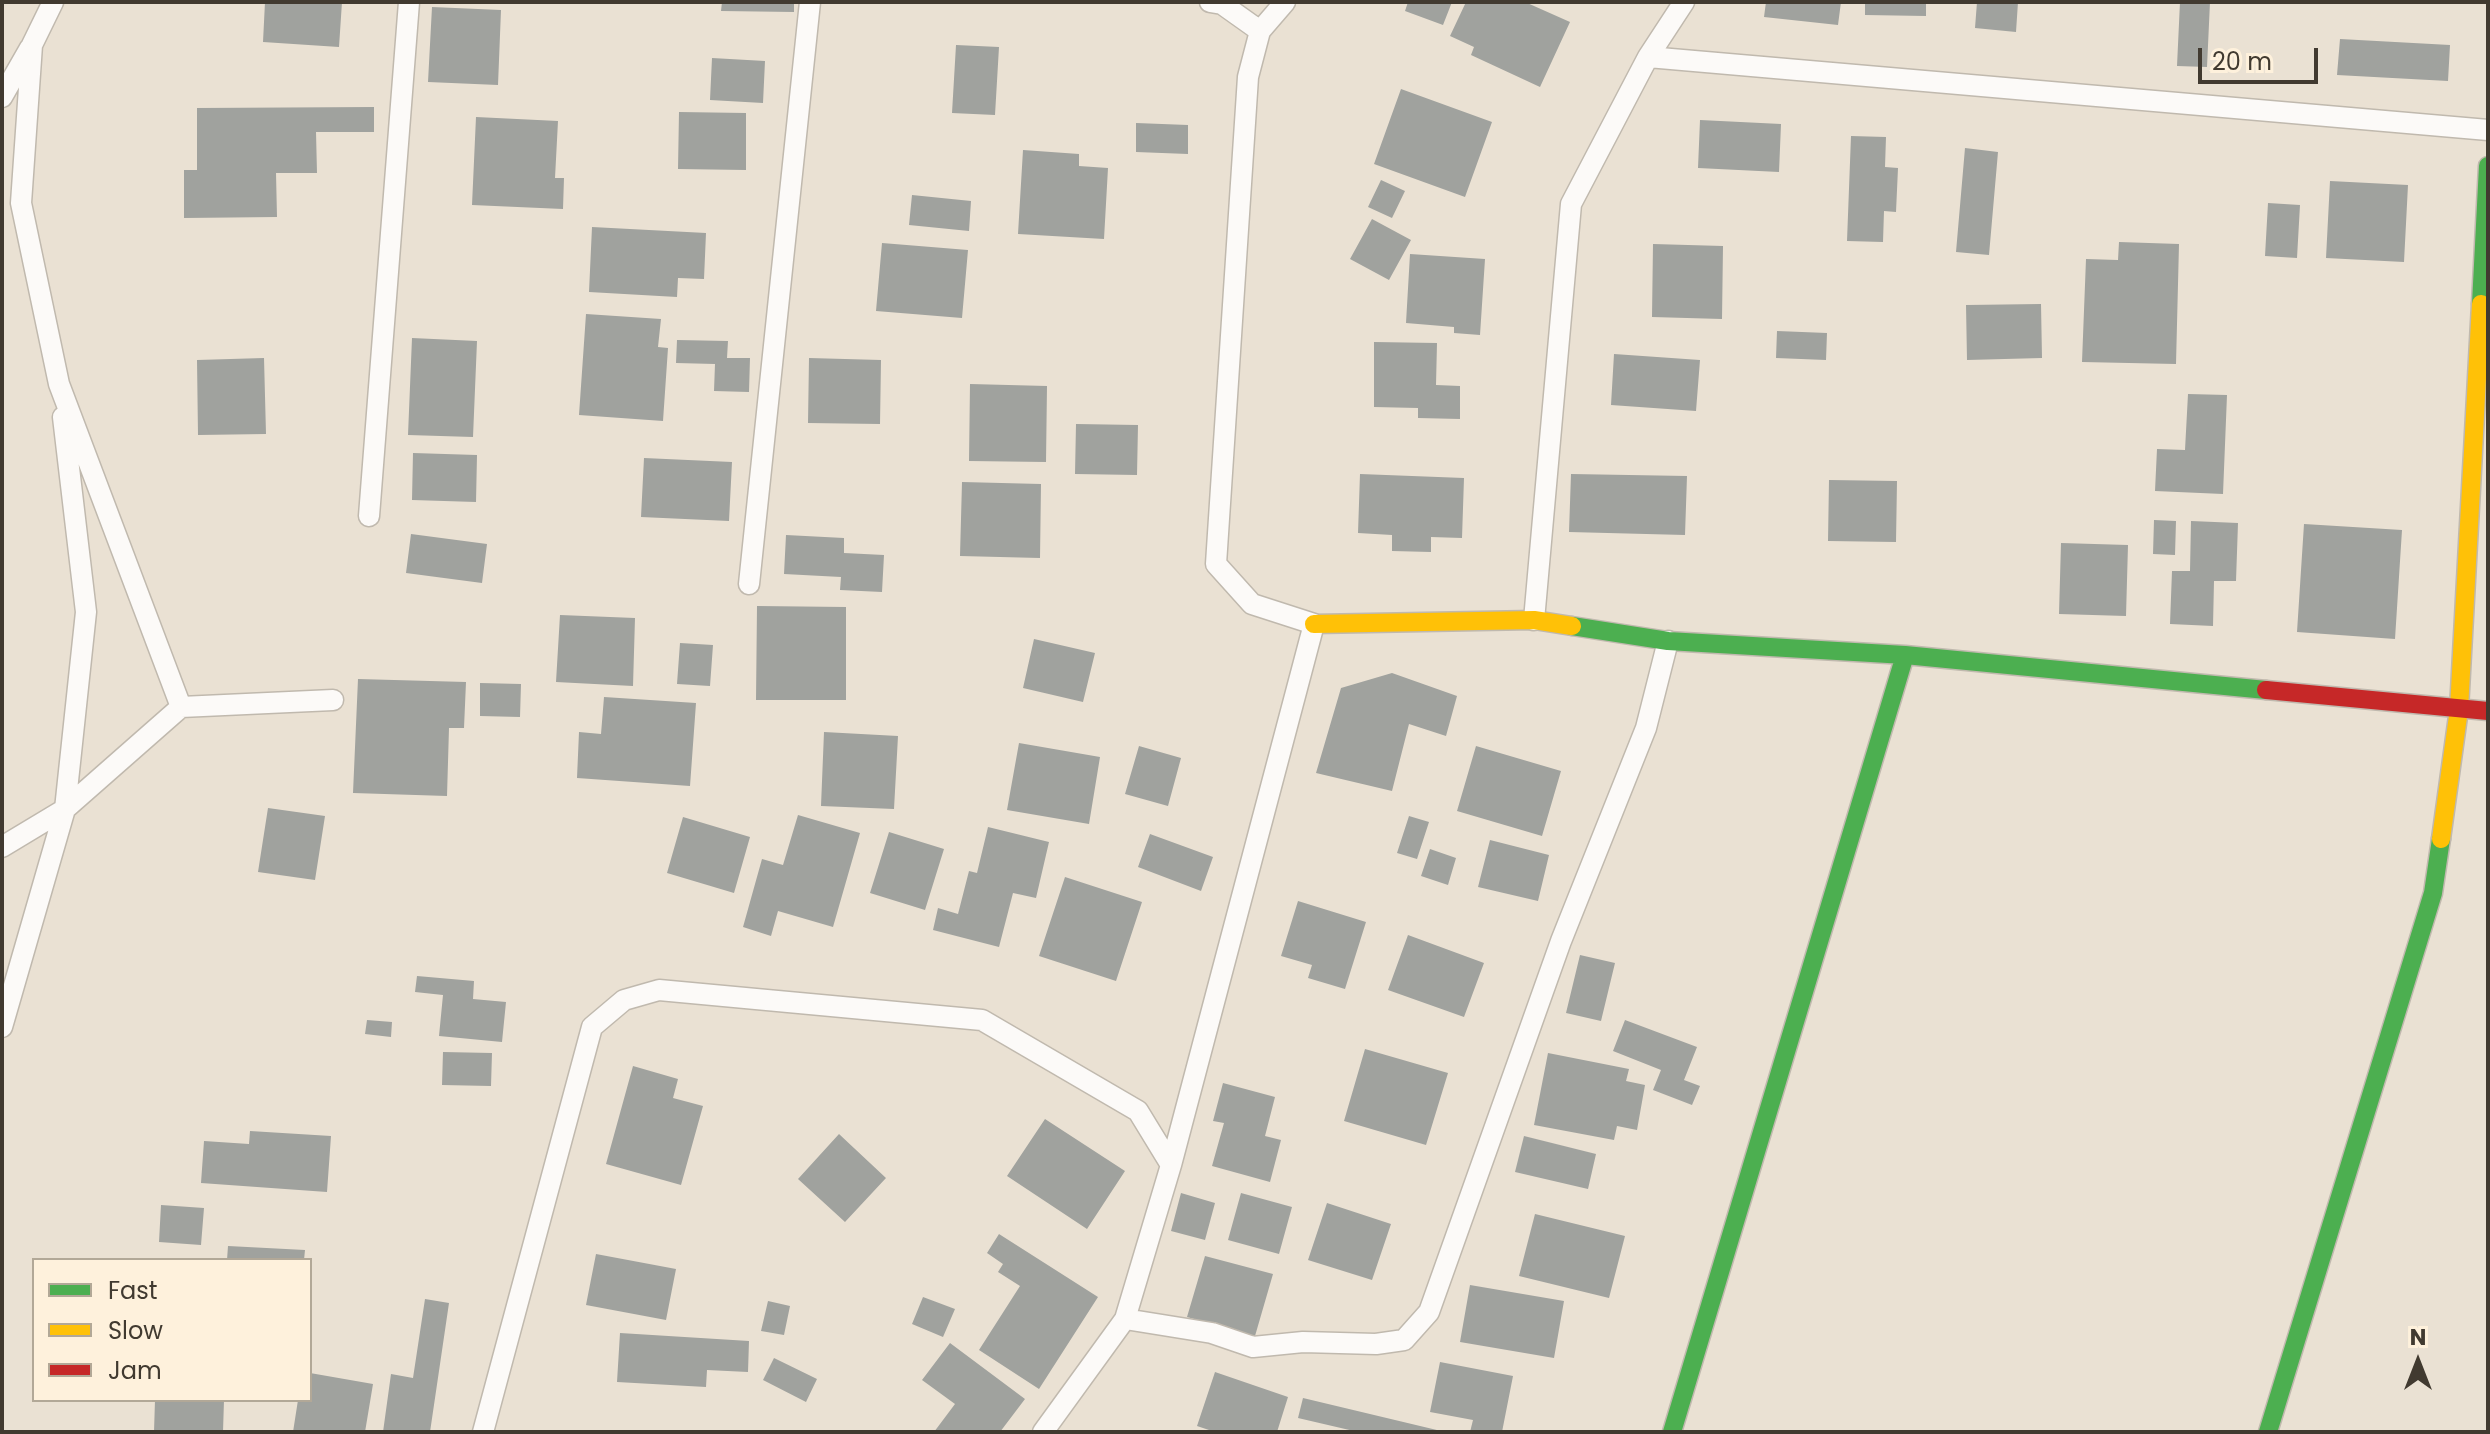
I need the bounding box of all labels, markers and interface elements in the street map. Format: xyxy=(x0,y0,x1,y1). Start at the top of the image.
scale bar xyxy=(2202,32,2322,82)
text: 20 m xyxy=(2212,45,2272,78)
legend xyxy=(32,1258,312,1402)
text: Fast xyxy=(108,1274,158,1307)
text: Slow xyxy=(108,1314,163,1347)
north arrow xyxy=(2378,1322,2458,1402)
text: N xyxy=(2410,1322,2426,1353)
text: Jam xyxy=(108,1354,162,1387)

